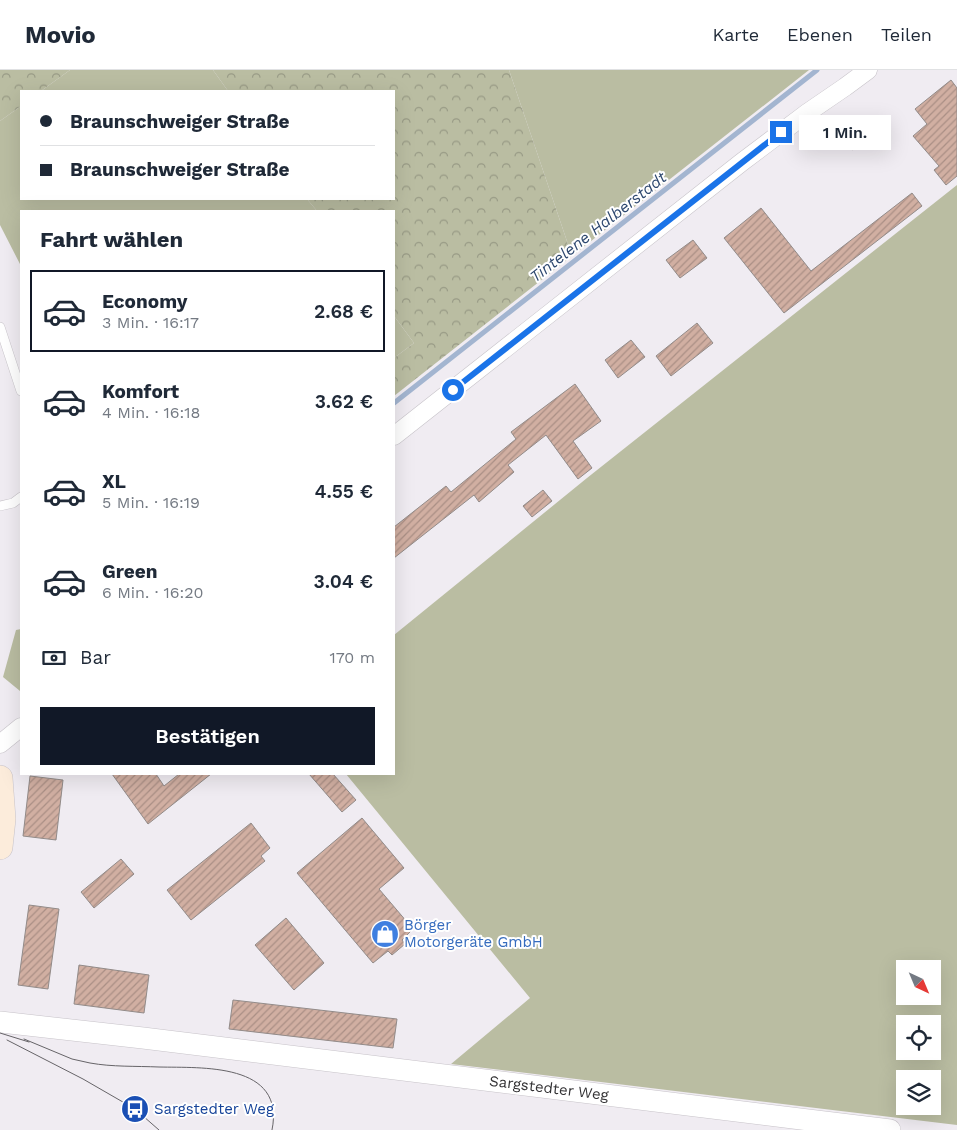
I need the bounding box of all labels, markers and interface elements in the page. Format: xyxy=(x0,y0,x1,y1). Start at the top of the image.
text: Movio xyxy=(25,21,96,49)
text: Karte xyxy=(713,24,759,45)
text: Ebenen xyxy=(787,24,853,45)
text: Teilen xyxy=(881,24,932,45)
text: Braunschweiger Straße xyxy=(70,110,289,133)
callout: 1 Min. xyxy=(798,114,891,150)
route end xyxy=(770,121,792,143)
text: 1 Min. xyxy=(823,123,867,142)
text: Braunschweiger Straße xyxy=(70,158,289,181)
water label: Tintelene Halberstadt xyxy=(526,167,670,286)
text: Fahrt wählen xyxy=(40,227,183,252)
icon: car xyxy=(42,289,87,334)
text: Economy xyxy=(102,290,187,313)
text: 2.68 € xyxy=(314,300,373,323)
text: 3 Min. · 16:17 xyxy=(102,313,199,332)
icon: car xyxy=(42,379,87,424)
route start xyxy=(442,379,464,401)
text: Komfort xyxy=(102,380,179,403)
text: 3.62 € xyxy=(315,390,373,413)
text: 4 Min. · 16:18 xyxy=(102,403,200,422)
icon: car xyxy=(42,469,87,514)
text: XL xyxy=(102,470,126,493)
text: 4.55 € xyxy=(315,480,373,503)
text: 5 Min. · 16:19 xyxy=(102,493,200,512)
icon: car xyxy=(42,559,87,604)
text: Green xyxy=(102,560,158,583)
text: 3.04 € xyxy=(314,570,373,593)
text: 6 Min. · 16:20 xyxy=(102,583,203,602)
icon: cash xyxy=(40,644,68,672)
text: Bar xyxy=(80,646,111,669)
text: 170 m xyxy=(329,648,375,667)
button: Bestätigen xyxy=(40,707,375,765)
place label: Börger Motorgeräte GmbH xyxy=(404,916,543,951)
shop icon: Börger Motorgeräte GmbH xyxy=(370,919,400,949)
north arrow xyxy=(896,960,941,1005)
map controls xyxy=(896,960,941,1115)
button: locate xyxy=(896,1015,941,1060)
button: layers xyxy=(896,1070,941,1115)
street label: Sargstedter Weg xyxy=(488,1072,610,1104)
bus stop icon: Sargstedter Weg xyxy=(120,1094,150,1124)
place label: Sargstedter Weg xyxy=(154,1100,274,1118)

